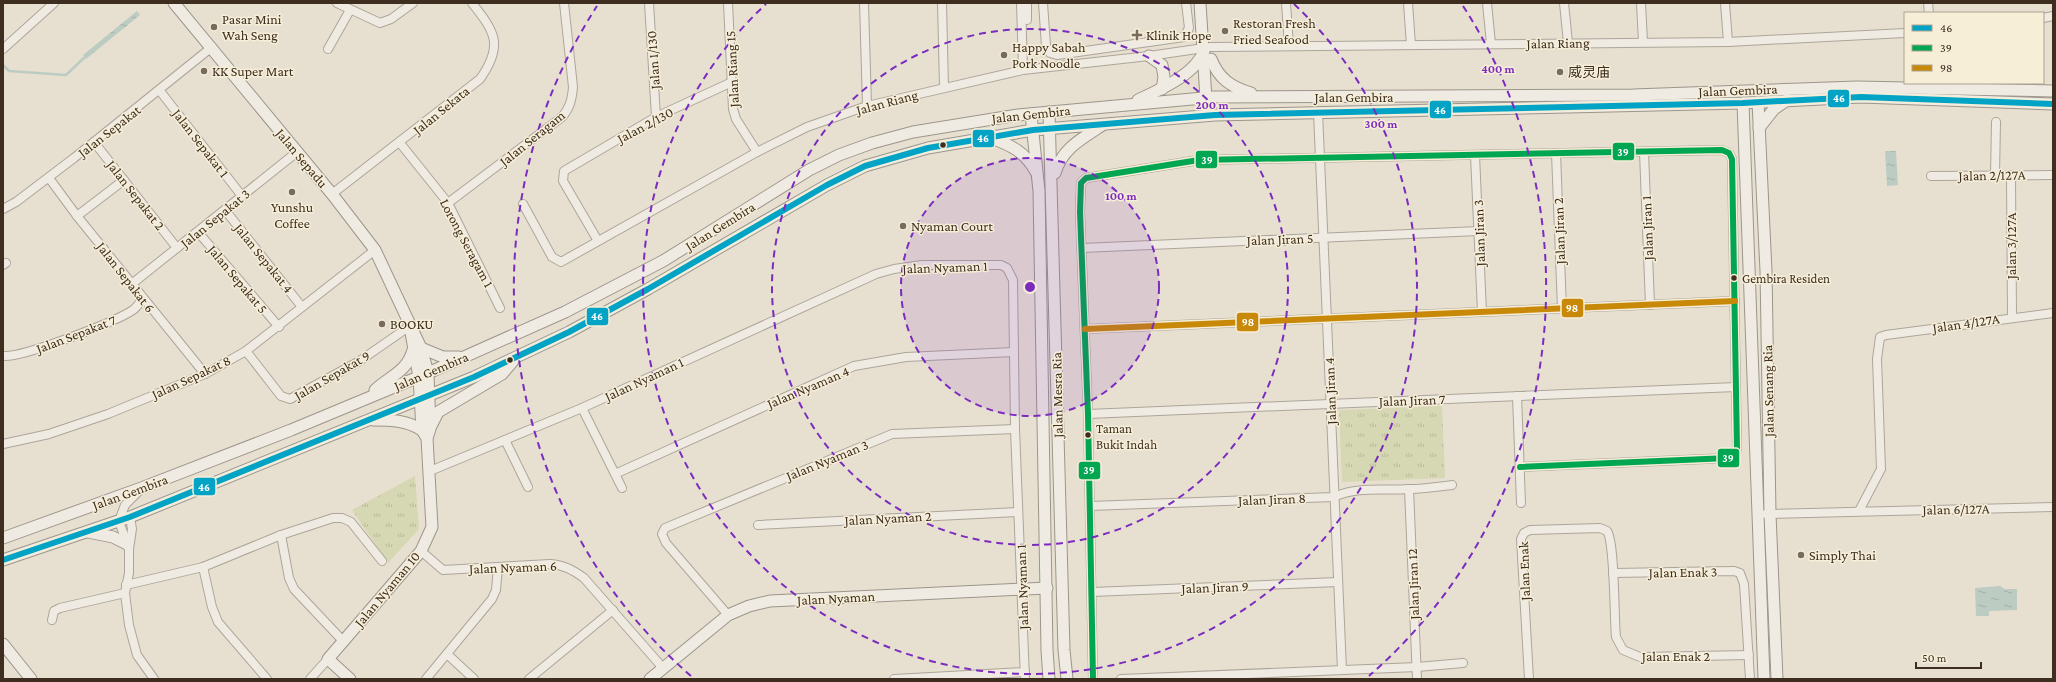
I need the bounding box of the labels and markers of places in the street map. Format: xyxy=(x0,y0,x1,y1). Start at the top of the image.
place label: Pasar Mini Wah Seng xyxy=(222,11,282,43)
place label: Restoran Fresh Fried Seafood xyxy=(1233,15,1316,47)
marker: Pasar Mini Wah Seng xyxy=(209,22,219,32)
marker: Restoran Fresh Fried Seafood xyxy=(1220,26,1230,36)
place label: Klinik Hope xyxy=(1146,27,1212,43)
marker: Klinik Hope xyxy=(1131,29,1143,41)
place label: Happy Sabah Pork Noodle xyxy=(1012,39,1086,71)
marker: Happy Sabah Pork Noodle xyxy=(999,50,1009,60)
place label: KK Super Mart xyxy=(212,63,294,79)
place label: 威灵庙 xyxy=(1568,64,1610,80)
marker: KK Super Mart xyxy=(199,66,209,76)
marker: 威灵庙 xyxy=(1555,67,1565,77)
unlabelled marker xyxy=(938,140,948,150)
marker: Yunshu Coffee xyxy=(287,187,297,197)
place label: Yunshu Coffee xyxy=(271,199,314,231)
place label: Nyaman Court xyxy=(911,218,993,234)
marker: Nyaman Court xyxy=(898,221,908,231)
place label: Gembira Residen xyxy=(1742,271,1830,286)
marker: Gembira Residen xyxy=(1729,273,1739,283)
centre of rings xyxy=(1023,280,1037,294)
place label: BOOKU xyxy=(390,316,433,332)
marker: BOOKU xyxy=(377,319,387,329)
unlabelled marker xyxy=(505,355,515,365)
place label: Taman Bukit Indah xyxy=(1096,421,1157,452)
marker: Taman Bukit Indah xyxy=(1083,430,1093,440)
place label: Simply Thai xyxy=(1809,547,1876,563)
marker: Simply Thai xyxy=(1796,550,1806,560)

